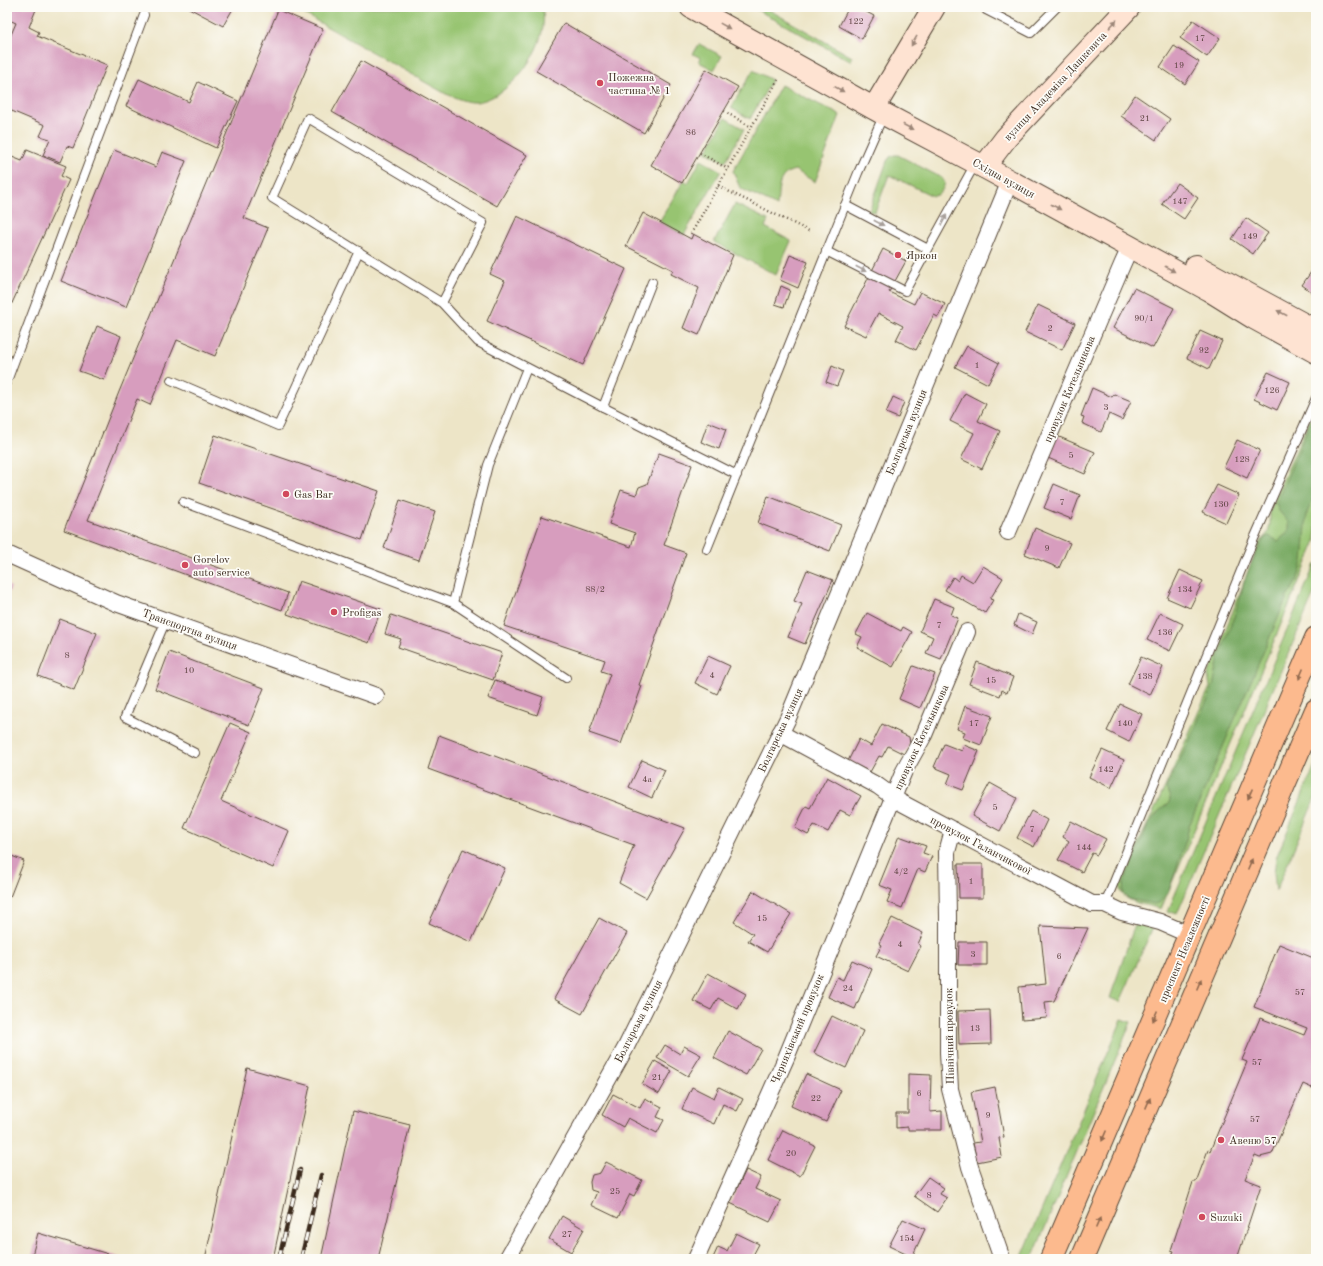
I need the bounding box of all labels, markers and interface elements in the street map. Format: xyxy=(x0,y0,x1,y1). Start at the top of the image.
house number: 122 xyxy=(848,17,864,26)
one-way arrow xyxy=(1108,19,1117,28)
one-way arrow xyxy=(719,23,731,29)
street label: вулиця Академіка Дашкевича xyxy=(1003,30,1110,144)
house number: 17 xyxy=(1195,34,1205,43)
one-way arrow xyxy=(910,35,917,47)
house number: 19 xyxy=(1174,61,1184,70)
place label: Пожежна частина № 1 xyxy=(608,73,671,97)
marker: Пожежна частина № 1 xyxy=(595,78,605,88)
one-way arrow xyxy=(833,85,845,92)
house number: 21 xyxy=(1140,114,1150,123)
one-way arrow xyxy=(902,123,914,130)
house number: 86 xyxy=(686,128,696,137)
street label: Східна вулиця xyxy=(970,158,1037,201)
house number: 147 xyxy=(1172,197,1188,206)
one-way arrow xyxy=(1050,203,1062,210)
one-way arrow xyxy=(941,214,947,226)
one-way arrow xyxy=(874,220,885,227)
house number: 149 xyxy=(1242,232,1258,241)
marker: Яркон xyxy=(893,250,903,260)
place label: Яркон xyxy=(906,251,937,262)
one-way arrow xyxy=(1164,265,1176,272)
one-way arrow xyxy=(855,266,867,272)
one-way arrow xyxy=(1276,309,1288,316)
house number: 90/1 xyxy=(1134,314,1154,323)
house number: 2 xyxy=(1047,324,1053,333)
street label: провулок Котельникова xyxy=(1043,334,1098,445)
house number: 92 xyxy=(1199,346,1209,355)
house number: 1 xyxy=(974,361,980,370)
house number: 126 xyxy=(1264,386,1280,395)
street label: Болгарська вулиця xyxy=(885,388,930,477)
house number: 3 xyxy=(1103,403,1109,412)
house number: 5 xyxy=(1068,451,1074,460)
house number: 128 xyxy=(1234,455,1250,464)
marker: Gas Bar xyxy=(281,489,291,499)
place label: Gas Bar xyxy=(294,490,333,501)
house number: 7 xyxy=(1059,498,1065,507)
house number: 130 xyxy=(1213,500,1229,509)
house number: 9 xyxy=(1044,544,1050,553)
place label: Gorelov auto service xyxy=(193,555,250,579)
marker: Gorelov auto service xyxy=(180,560,190,570)
house number: 88/2 xyxy=(585,585,605,594)
house number: 134 xyxy=(1177,585,1193,594)
marker: Profigas xyxy=(329,607,339,617)
street label: Транспортна вулиця xyxy=(140,608,239,653)
place label: Profigas xyxy=(342,608,382,619)
house number: 7 xyxy=(936,621,942,630)
house number: 136 xyxy=(1157,628,1173,637)
house number: 8 xyxy=(64,651,70,660)
house number: 10 xyxy=(184,666,194,675)
one-way arrow xyxy=(1298,668,1304,680)
house number: 4 xyxy=(709,671,715,680)
house number: 138 xyxy=(1137,672,1153,681)
house number: 15 xyxy=(986,676,996,685)
street label: провулок Котельникова xyxy=(893,683,952,792)
street label: Болгарська вулиця xyxy=(757,687,806,774)
house number: 17 xyxy=(969,719,979,728)
house number: 140 xyxy=(1117,719,1133,728)
house number: 142 xyxy=(1098,765,1114,774)
house number: 4а xyxy=(642,775,652,784)
one-way arrow xyxy=(1247,788,1253,799)
house number: 5 xyxy=(992,803,998,812)
street label: провулок Галанчикової xyxy=(928,815,1033,878)
house number: 7 xyxy=(1029,825,1035,834)
house number: 144 xyxy=(1076,843,1092,852)
one-way arrow xyxy=(1247,859,1253,870)
house number: 4/2 xyxy=(894,867,908,876)
house number: 1 xyxy=(968,877,974,886)
street label: проспект Незалежності xyxy=(1158,895,1213,1004)
house number: 15 xyxy=(757,914,767,923)
house number: 4 xyxy=(897,940,903,949)
house number: 3 xyxy=(970,950,976,959)
house number: 6 xyxy=(1056,952,1062,961)
street label: Черняхівський провулок xyxy=(770,972,827,1086)
one-way arrow xyxy=(1197,977,1203,989)
street label: Болгарська вулиця xyxy=(614,978,665,1065)
house number: 24 xyxy=(843,984,853,993)
street label: Північний провулок xyxy=(944,987,957,1084)
house number: 57 xyxy=(1295,988,1305,997)
one-way arrow xyxy=(1152,1011,1158,1022)
house number: 13 xyxy=(970,1024,980,1033)
house number: 57 xyxy=(1252,1058,1262,1067)
house number: 21 xyxy=(652,1073,662,1082)
house number: 6 xyxy=(916,1089,922,1098)
house number: 22 xyxy=(811,1094,821,1103)
one-way arrow xyxy=(1146,1097,1152,1109)
house number: 9 xyxy=(985,1111,991,1120)
house number: 57 xyxy=(1250,1115,1260,1124)
one-way arrow xyxy=(1101,1130,1107,1141)
marker: Авеню 57 xyxy=(1216,1135,1226,1145)
place label: Авеню 57 xyxy=(1229,1136,1277,1147)
house number: 20 xyxy=(786,1149,796,1158)
house number: 25 xyxy=(610,1187,620,1196)
house number: 8 xyxy=(926,1191,932,1200)
marker: Suzuki xyxy=(1197,1212,1207,1222)
place label: Suzuki xyxy=(1210,1213,1242,1224)
one-way arrow xyxy=(1095,1217,1101,1229)
house number: 27 xyxy=(562,1230,572,1239)
house number: 154 xyxy=(899,1234,915,1243)

